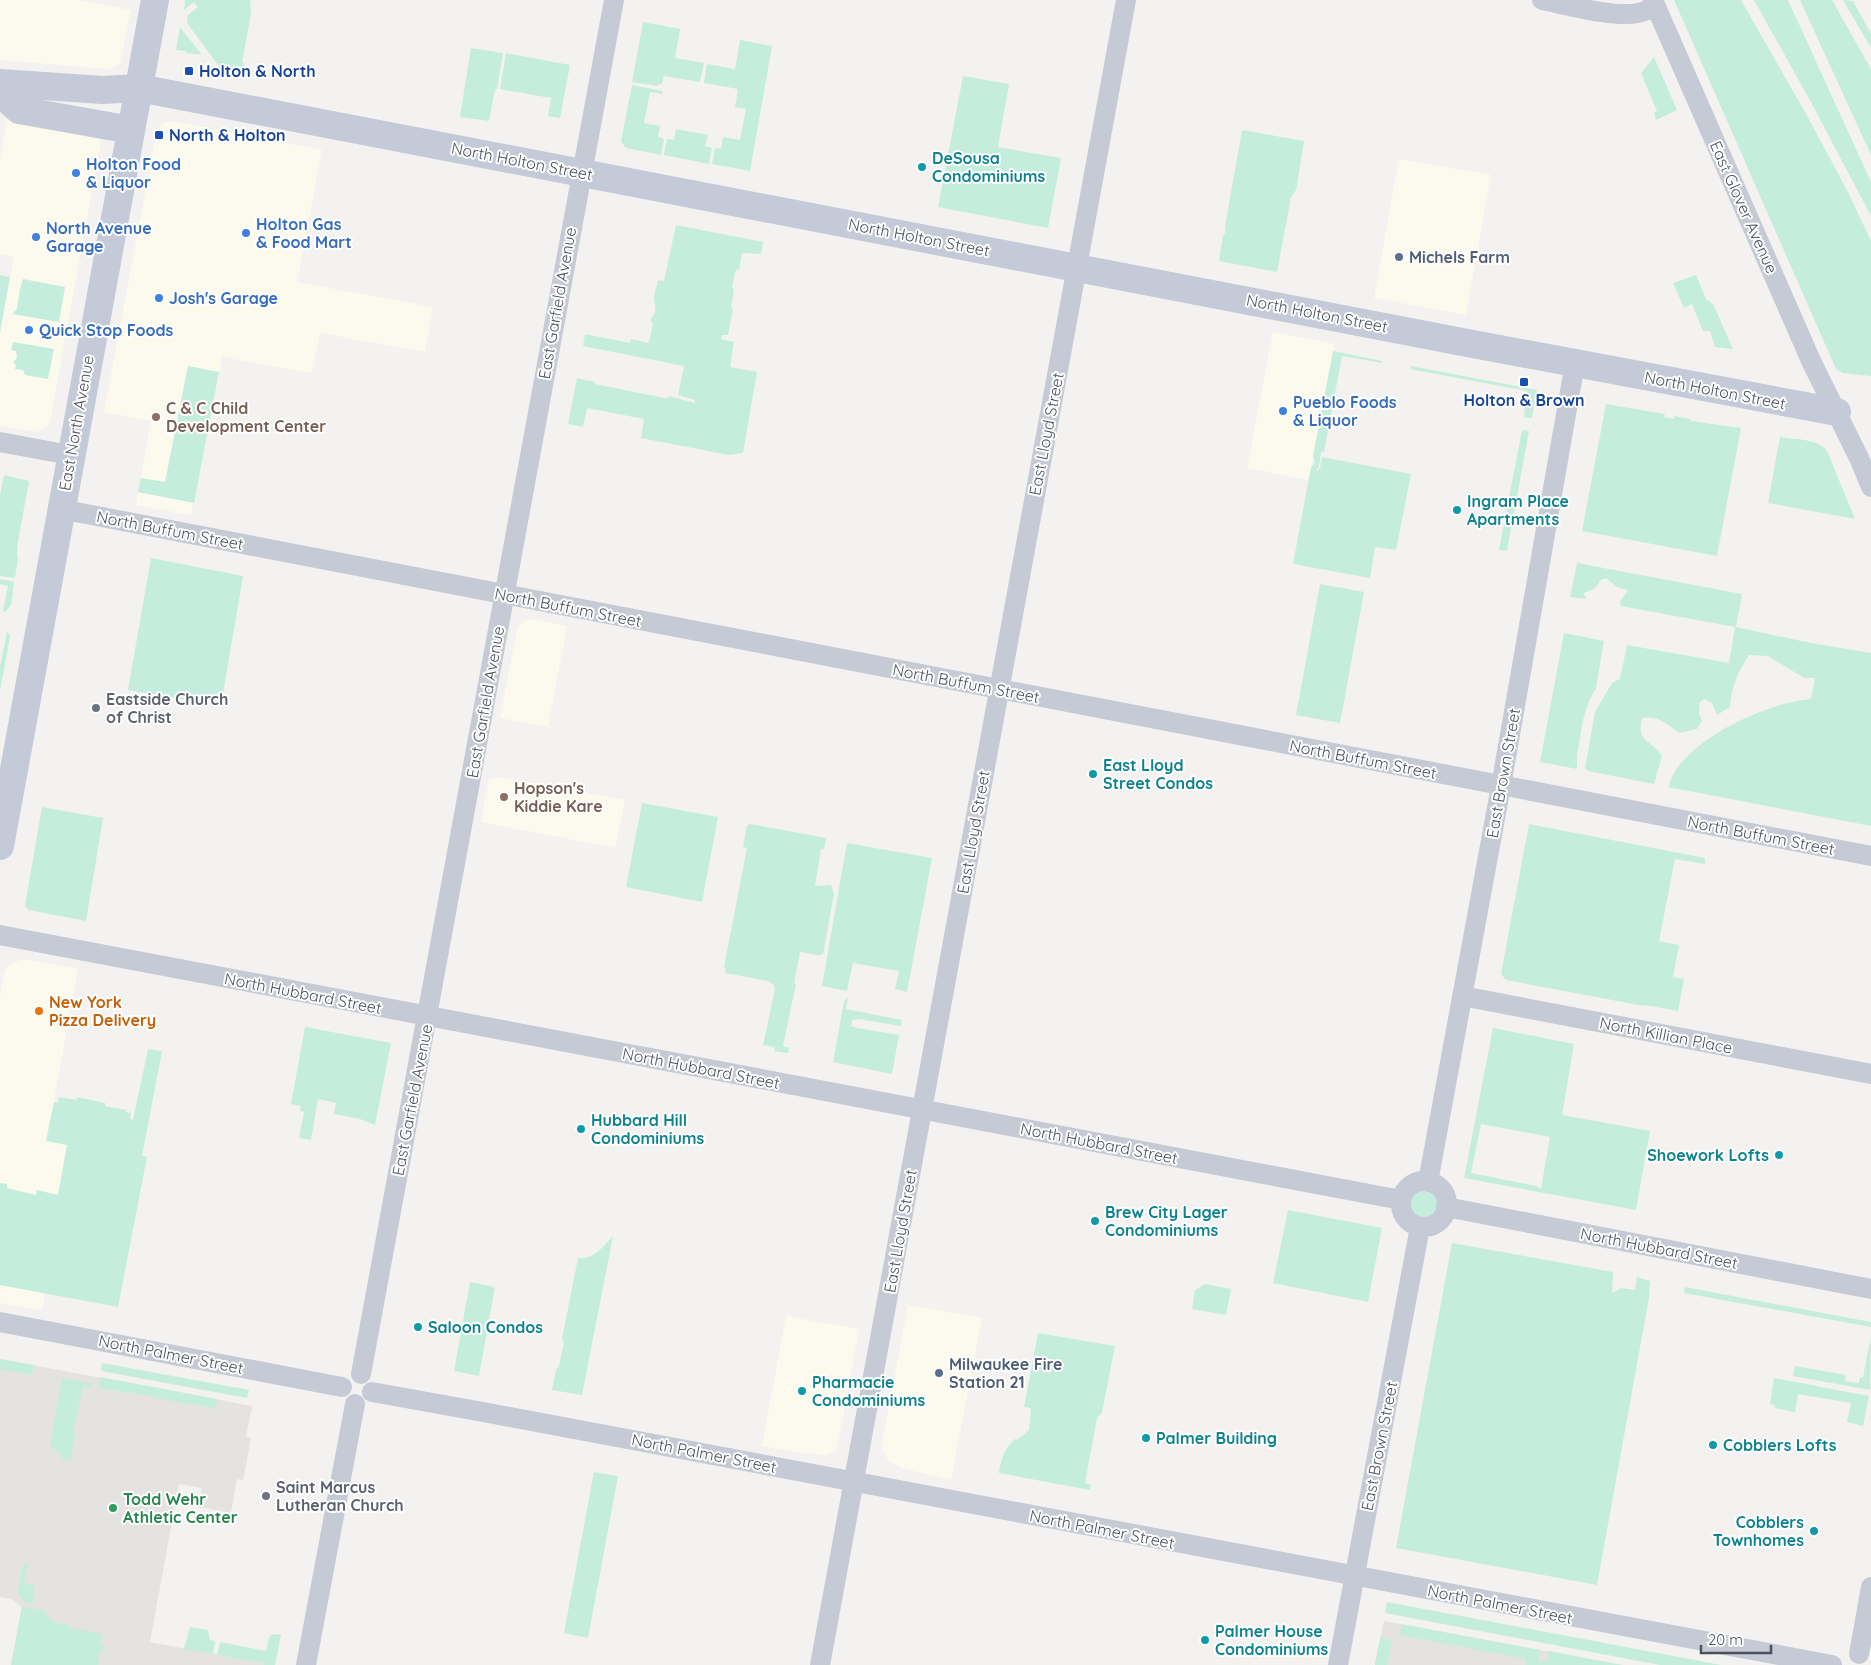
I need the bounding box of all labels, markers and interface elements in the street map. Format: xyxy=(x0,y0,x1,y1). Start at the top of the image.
place label: Holton & North xyxy=(199,61,316,81)
marker: Holton & North xyxy=(183,65,195,77)
place label: North & Holton xyxy=(169,125,286,145)
marker: North & Holton xyxy=(153,129,165,141)
street label: North Holton Street xyxy=(450,137,594,185)
street label: East Glover Avenue xyxy=(1706,138,1782,276)
place label: DeSousa Condominiums xyxy=(932,148,1046,186)
place label: Holton Food & Liquor xyxy=(86,154,181,192)
marker: DeSousa Condominiums xyxy=(916,161,928,173)
marker: Holton Food & Liquor xyxy=(70,167,82,179)
street label: North Holton Street xyxy=(847,213,991,261)
place label: Holton Gas & Food Mart xyxy=(256,214,352,252)
place label: North Avenue Garage xyxy=(46,218,152,256)
street label: East Garfield Avenue xyxy=(534,226,580,380)
marker: Holton Gas & Food Mart xyxy=(240,227,252,239)
marker: North Avenue Garage xyxy=(30,231,42,243)
place label: Michels Farm xyxy=(1409,247,1510,267)
marker: Michels Farm xyxy=(1393,251,1405,263)
place label: Josh's Garage xyxy=(169,288,278,308)
street label: North Holton Street xyxy=(1245,289,1389,337)
marker: Josh's Garage xyxy=(153,292,165,304)
place label: Quick Stop Foods xyxy=(39,320,173,340)
marker: Quick Stop Foods xyxy=(23,324,35,336)
street label: East North Avenue xyxy=(54,354,98,492)
street label: North Holton Street xyxy=(1643,366,1787,414)
street label: East Lloyd Street xyxy=(1024,371,1068,497)
marker: Holton & Brown xyxy=(1518,376,1530,388)
place label: Holton & Brown xyxy=(1464,390,1584,410)
place label: Pueblo Foods & Liquor xyxy=(1293,392,1397,430)
place label: C & C Child Development Center xyxy=(166,398,326,436)
marker: Pueblo Foods & Liquor xyxy=(1277,405,1289,417)
marker: C & C Child Development Center xyxy=(150,411,162,423)
place label: Ingram Place Apartments xyxy=(1467,491,1569,529)
marker: Ingram Place Apartments xyxy=(1451,504,1463,516)
street label: North Buffum Street xyxy=(95,506,245,554)
street label: North Buffum Street xyxy=(493,583,643,631)
street label: East Garfield Avenue xyxy=(462,625,508,779)
street label: North Buffum Street xyxy=(891,659,1041,707)
place label: Eastside Church of Christ xyxy=(106,689,228,727)
marker: Eastside Church of Christ xyxy=(90,702,102,714)
street label: East Brown Street xyxy=(1482,707,1524,839)
street label: North Buffum Street xyxy=(1288,735,1438,783)
place label: East Lloyd Street Condos xyxy=(1103,755,1213,793)
marker: East Lloyd Street Condos xyxy=(1087,768,1099,780)
street label: East Lloyd Street xyxy=(952,769,994,895)
place label: Hopson's Kiddie Kare xyxy=(514,778,603,816)
marker: Hopson's Kiddie Kare xyxy=(498,791,510,803)
street label: North Buffum Street xyxy=(1686,811,1836,859)
street label: North Hubbard Street xyxy=(223,968,383,1018)
place label: New York Pizza Delivery xyxy=(49,992,156,1030)
marker: New York Pizza Delivery xyxy=(33,1005,45,1017)
street label: North Killian Place xyxy=(1598,1012,1734,1058)
street label: East Garfield Avenue xyxy=(388,1023,436,1177)
street label: North Hubbard Street xyxy=(621,1043,781,1093)
place label: Hubbard Hill Condominiums xyxy=(591,1110,705,1148)
street label: North Hubbard Street xyxy=(1019,1118,1179,1168)
marker: Hubbard Hill Condominiums xyxy=(575,1123,587,1135)
place label: Shoework Lofts xyxy=(1647,1145,1769,1165)
marker: Shoework Lofts xyxy=(1773,1149,1785,1161)
street label: East Lloyd Street xyxy=(879,1168,921,1294)
place label: Brew City Lager Condominiums xyxy=(1105,1202,1228,1240)
marker: Brew City Lager Condominiums xyxy=(1089,1215,1101,1227)
street label: North Hubbard Street xyxy=(1579,1223,1739,1273)
place label: Saloon Condos xyxy=(428,1317,543,1337)
marker: Saloon Condos xyxy=(412,1321,424,1333)
street label: North Palmer Street xyxy=(97,1330,245,1378)
place label: Milwaukee Fire Station 21 xyxy=(949,1354,1063,1392)
marker: Milwaukee Fire Station 21 xyxy=(933,1367,945,1379)
place label: Pharmacie Condominiums xyxy=(812,1372,926,1410)
street label: East Brown Street xyxy=(1357,1380,1401,1512)
marker: Pharmacie Condominiums xyxy=(796,1385,808,1397)
place label: Palmer Building xyxy=(1156,1428,1277,1448)
street label: North Palmer Street xyxy=(630,1429,778,1477)
marker: Palmer Building xyxy=(1140,1432,1152,1444)
place label: Cobblers Lofts xyxy=(1723,1435,1837,1455)
marker: Cobblers Lofts xyxy=(1707,1439,1719,1451)
place label: Saint Marcus Lutheran Church xyxy=(276,1477,404,1515)
place label: Todd Wehr Athletic Center xyxy=(123,1489,238,1527)
marker: Saint Marcus Lutheran Church xyxy=(260,1490,272,1502)
marker: Todd Wehr Athletic Center xyxy=(107,1502,119,1514)
street label: North Palmer Street xyxy=(1028,1505,1176,1553)
place label: Cobblers Townhomes xyxy=(1713,1512,1804,1550)
marker: Cobblers Townhomes xyxy=(1808,1525,1820,1537)
street label: North Palmer Street xyxy=(1426,1580,1574,1628)
place label: Palmer House Condominiums xyxy=(1215,1621,1329,1659)
scale bar xyxy=(1701,1622,1771,1654)
text: 20 m xyxy=(1708,1630,1743,1649)
marker: Palmer House Condominiums xyxy=(1199,1634,1211,1646)

